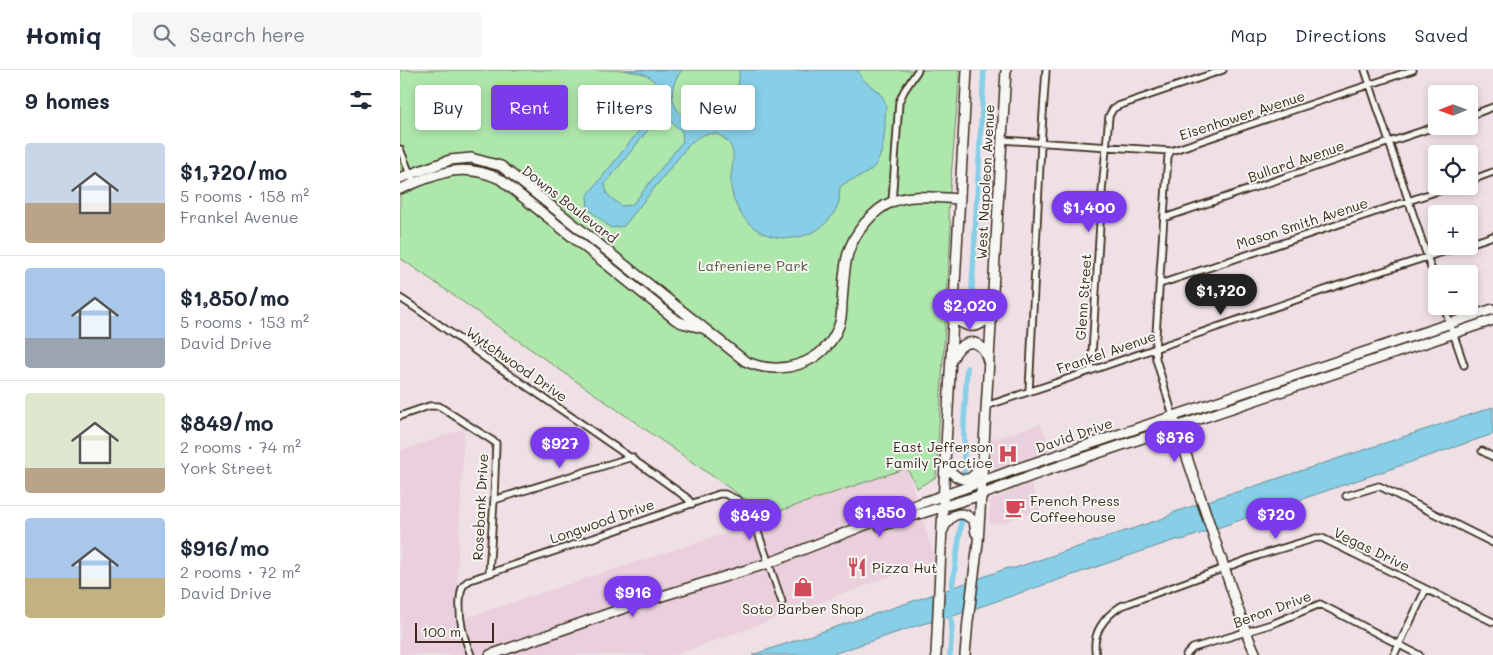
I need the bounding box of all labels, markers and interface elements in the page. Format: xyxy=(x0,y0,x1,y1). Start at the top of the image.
search box xyxy=(132,12,482,57)
text: Homiq xyxy=(25,19,102,50)
icon: search xyxy=(150,21,178,49)
text: Search here xyxy=(190,22,305,47)
text: Map xyxy=(1230,23,1267,47)
text: Directions xyxy=(1295,23,1387,47)
text: Saved xyxy=(1415,23,1468,47)
chip: Buy xyxy=(415,85,481,130)
chip: Rent xyxy=(491,85,568,130)
chip: Filters xyxy=(578,85,671,130)
chip: New xyxy=(681,85,755,130)
north arrow xyxy=(1428,85,1478,135)
map controls xyxy=(1428,85,1478,315)
icon: filters xyxy=(347,86,375,114)
street label: Eisenhower Avenue xyxy=(1177,86,1307,144)
text: 9 homes xyxy=(25,87,110,114)
street label: West Napoleon Avenue xyxy=(971,104,999,260)
street label: Bullard Avenue xyxy=(1245,136,1347,186)
button: locate xyxy=(1428,145,1478,195)
text: $1,720/mo xyxy=(180,158,287,185)
street label: Downs Boulevard xyxy=(518,161,622,247)
icon: home xyxy=(65,163,125,223)
text: 5 rooms · 158 m² xyxy=(180,185,309,206)
pin: $1,400 xyxy=(1048,190,1130,233)
street label: Mason Smith Avenue xyxy=(1234,193,1370,253)
text: $1,400 xyxy=(1063,196,1115,217)
button: + xyxy=(1428,205,1478,255)
text: Frankel Avenue xyxy=(180,206,299,227)
street label: Glenn Street xyxy=(1070,253,1096,341)
park label: Lafreniere Park xyxy=(698,256,808,275)
button: − xyxy=(1428,265,1478,315)
pin: $1,720 xyxy=(1180,274,1262,316)
text: $1,720 xyxy=(1196,279,1246,300)
text: $1,850/mo xyxy=(180,284,289,311)
icon: home xyxy=(65,288,125,348)
pin: $2,020 xyxy=(929,288,1011,331)
text: $2,020 xyxy=(943,294,997,315)
text: 5 rooms · 153 m² xyxy=(180,311,309,332)
street label: Wytchwood Drive xyxy=(463,322,571,406)
street label: Frankel Avenue xyxy=(1054,326,1158,378)
text: David Drive xyxy=(180,332,272,353)
text: $849/mo xyxy=(180,409,274,436)
icon: home xyxy=(65,413,125,473)
street label: David Drive xyxy=(1033,413,1115,457)
pin: $876 xyxy=(1145,420,1205,463)
pin: $927 xyxy=(530,426,590,469)
text: $876 xyxy=(1156,426,1194,447)
text: $927 xyxy=(541,432,579,453)
text: 2 rooms · 74 m² xyxy=(180,436,301,457)
place label: East Jefferson Family Practice xyxy=(886,437,993,472)
hospital icon: East Jefferson Family Practice xyxy=(997,443,1019,465)
street label: Rosebank Drive xyxy=(468,453,492,561)
text: York Street xyxy=(180,457,273,478)
place label: French Press Coffeehouse xyxy=(1030,491,1120,526)
street label: Longwood Drive xyxy=(547,494,657,548)
pin: $1,850 xyxy=(839,496,921,538)
cafe icon: French Press Coffeehouse xyxy=(1004,497,1026,519)
pin: $849 xyxy=(720,498,780,541)
pin: $720 xyxy=(1246,498,1306,540)
text: $1,850 xyxy=(854,501,906,522)
text: $720 xyxy=(1257,503,1295,524)
text: $849 xyxy=(730,504,770,525)
street label: Vegas Drive xyxy=(1331,522,1413,576)
text: $916/mo xyxy=(180,534,269,561)
icon: home xyxy=(65,538,125,598)
restaurant icon: Pizza Hut xyxy=(846,556,868,578)
place label: Pizza Hut xyxy=(872,558,937,577)
text: 2 rooms · 72 m² xyxy=(180,561,301,582)
pin: $916 xyxy=(603,576,663,618)
shop icon: Soto Barber Shop xyxy=(792,576,814,598)
text: $916 xyxy=(615,581,651,602)
text: David Drive xyxy=(180,582,272,603)
street label: Beron Drive xyxy=(1230,586,1314,632)
place label: Soto Barber Shop xyxy=(742,599,864,618)
scale bar xyxy=(415,620,494,643)
text: 100 m xyxy=(422,622,461,641)

